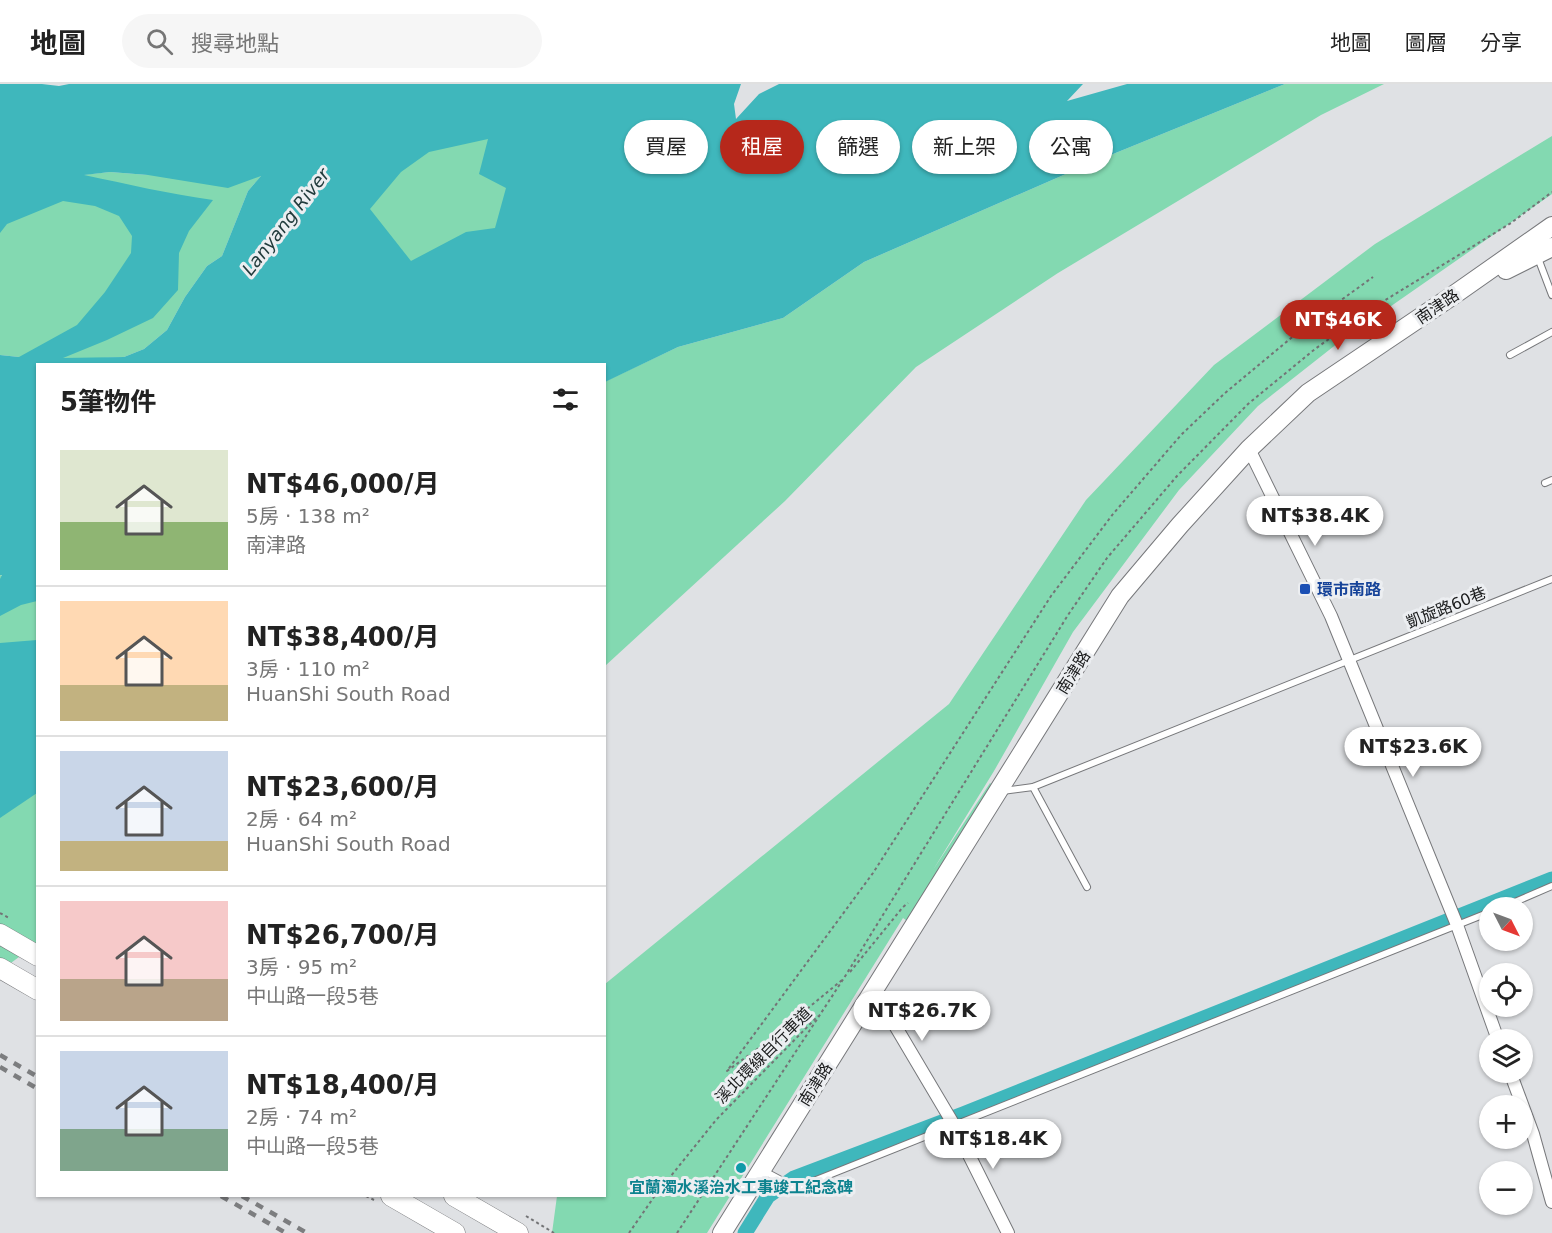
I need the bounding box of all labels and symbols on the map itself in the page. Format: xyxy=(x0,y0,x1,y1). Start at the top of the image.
water label: Lanyang River xyxy=(238,163,335,279)
street label: 南津路 xyxy=(1412,285,1462,328)
pin: NT$46K xyxy=(1289,300,1387,351)
pin: NT$38.4K xyxy=(1253,496,1377,547)
place label: 環市南路 xyxy=(1317,580,1381,599)
marker: 環市南路 xyxy=(1298,582,1312,596)
street label: 凱旋路60巷 xyxy=(1404,583,1489,632)
street label: 南津路 xyxy=(1053,647,1094,698)
pin: NT$23.6K xyxy=(1351,727,1475,778)
north arrow xyxy=(1479,897,1533,951)
pin: NT$26.7K xyxy=(860,991,984,1042)
street label: 溪北環線自行車道 xyxy=(711,1003,815,1107)
street label: 南津路 xyxy=(795,1059,836,1110)
pin: NT$18.4K xyxy=(931,1119,1055,1170)
marker: 宜蘭濁水溪治水工事竣工紀念碑 xyxy=(734,1161,748,1175)
place label: 宜蘭濁水溪治水工事竣工紀念碑 xyxy=(629,1178,853,1197)

